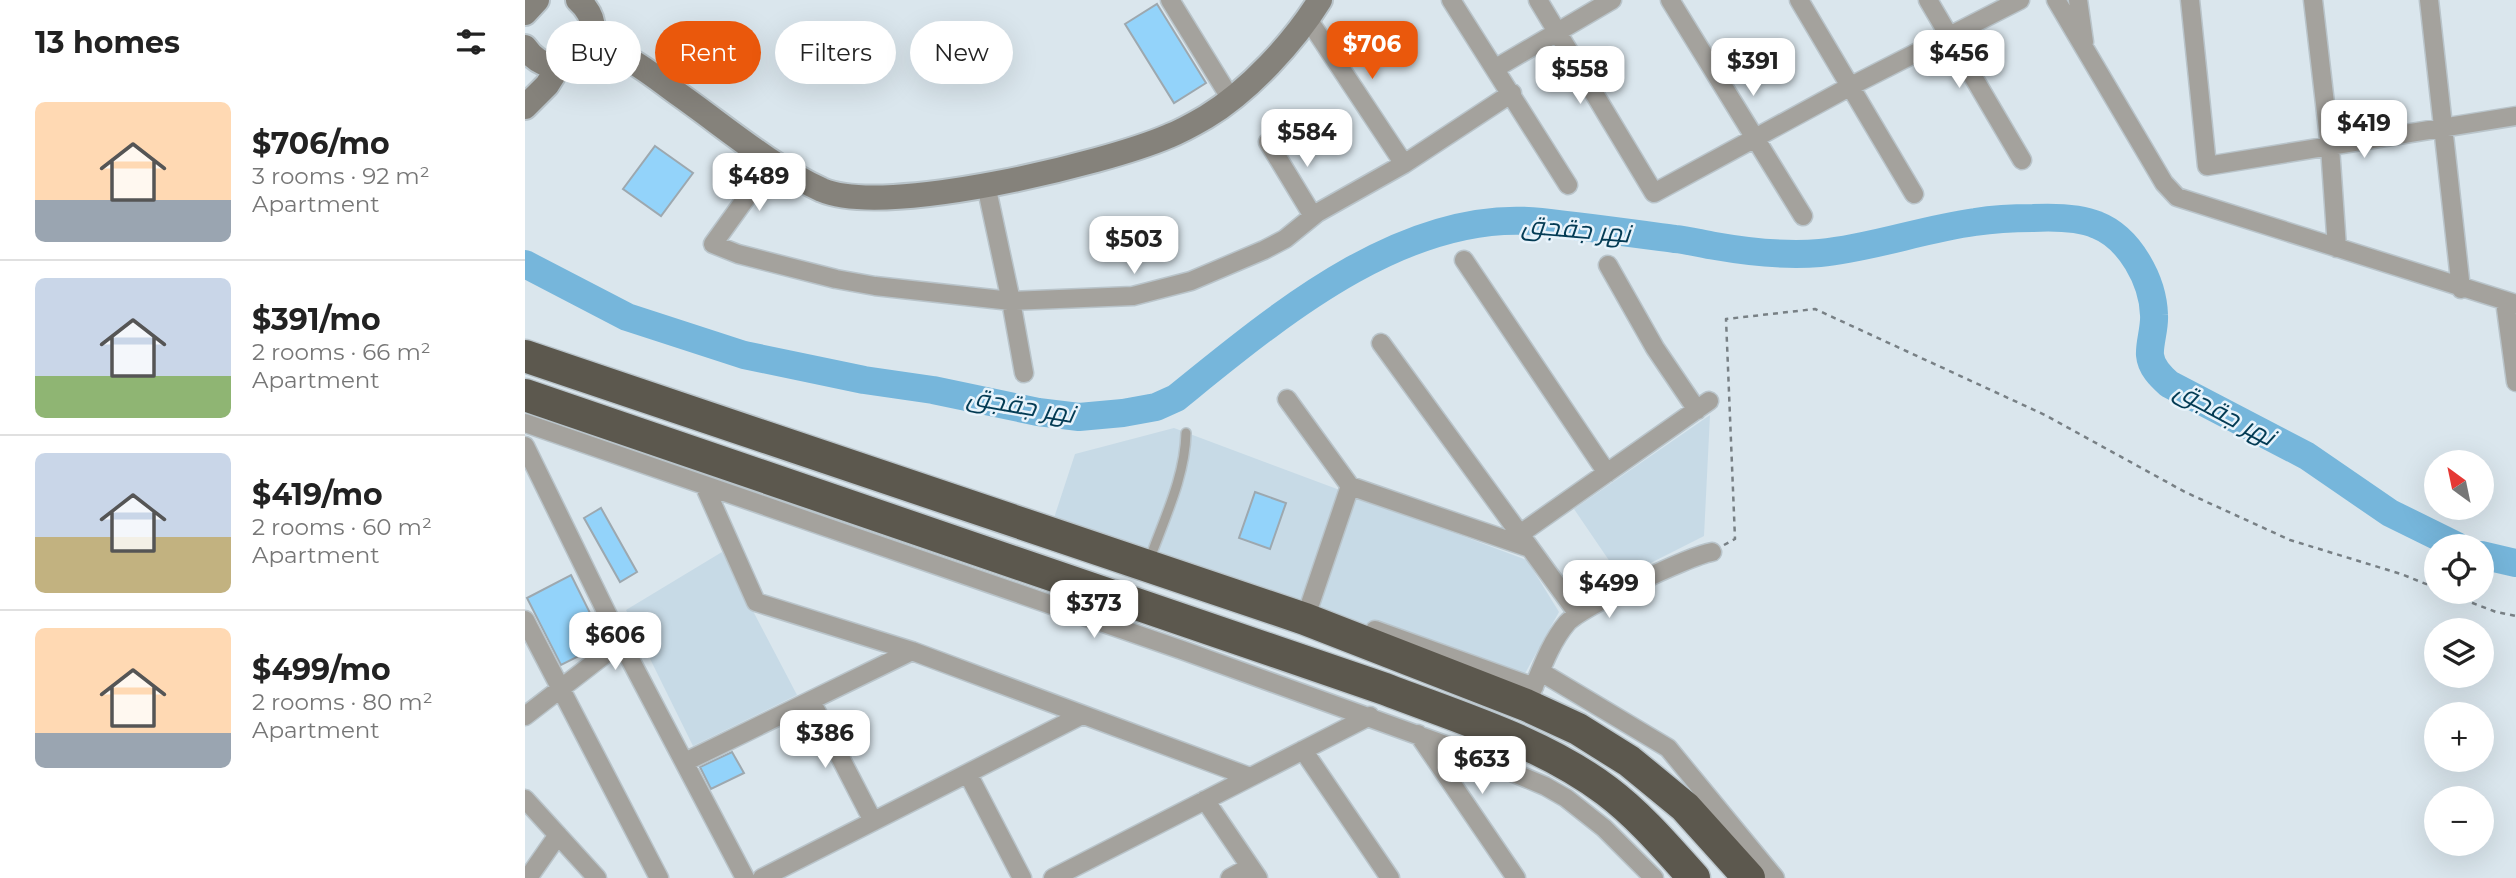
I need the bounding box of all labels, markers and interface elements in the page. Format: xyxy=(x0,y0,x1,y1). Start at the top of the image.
chip: Buy xyxy=(546,21,641,84)
chip: Rent xyxy=(655,21,761,84)
chip: Filters xyxy=(775,21,896,84)
chip: New xyxy=(910,21,1013,84)
pin: $706 xyxy=(1331,22,1413,81)
icon: filters xyxy=(452,23,490,61)
text: 13 homes xyxy=(35,24,180,61)
text: $706 xyxy=(1343,30,1401,58)
pin: $456 xyxy=(1918,31,2000,90)
pin: $391 xyxy=(1712,38,1794,98)
text: $456 xyxy=(1929,39,1989,67)
pin: $558 xyxy=(1539,46,1621,106)
text: $391 xyxy=(1727,47,1779,75)
text: $558 xyxy=(1551,55,1609,83)
pin: $419 xyxy=(2323,100,2405,160)
text: $419 xyxy=(2337,109,2391,137)
pin: $584 xyxy=(1266,110,1348,169)
text: $584 xyxy=(1277,118,1337,146)
text: $706/mo xyxy=(252,125,390,162)
icon: home xyxy=(91,130,175,214)
pin: $489 xyxy=(718,154,800,213)
text: 3 rooms · 92 m² xyxy=(252,162,430,190)
text: $489 xyxy=(729,162,789,190)
text: Apartment xyxy=(252,190,380,218)
water label: نهر جقجق xyxy=(1520,208,1635,250)
pin: $503 xyxy=(1093,216,1175,276)
text: $503 xyxy=(1105,225,1163,253)
text: $391/mo xyxy=(252,301,381,338)
icon: home xyxy=(91,306,175,390)
text: 2 rooms · 66 m² xyxy=(252,338,431,366)
text: Apartment xyxy=(252,366,380,394)
water label: نهر جقجق xyxy=(2169,373,2283,454)
water label: نهر جقجق xyxy=(965,380,1080,431)
north arrow xyxy=(2424,450,2494,520)
map controls xyxy=(2424,450,2494,856)
text: $419/mo xyxy=(252,476,383,513)
icon: home xyxy=(91,481,175,565)
text: 2 rooms · 60 m² xyxy=(252,513,432,541)
button: locate xyxy=(2424,534,2494,604)
text: Apartment xyxy=(252,541,380,569)
pin: $499 xyxy=(1568,560,1650,620)
text: $499 xyxy=(1579,569,1639,597)
pin: $373 xyxy=(1053,580,1135,640)
text: $373 xyxy=(1066,589,1122,617)
pin: $606 xyxy=(574,612,656,672)
button: layers xyxy=(2424,618,2494,688)
text: $606 xyxy=(585,621,645,649)
text: $499/mo xyxy=(252,651,391,688)
icon: home xyxy=(91,656,175,740)
text: 2 rooms · 80 m² xyxy=(252,688,433,716)
button: + xyxy=(2424,702,2494,772)
pin: $386 xyxy=(784,710,866,770)
text: Apartment xyxy=(252,716,380,744)
text: $386 xyxy=(796,719,854,747)
pin: $633 xyxy=(1441,736,1523,796)
text: $633 xyxy=(1454,745,1510,773)
button: − xyxy=(2424,786,2494,856)

